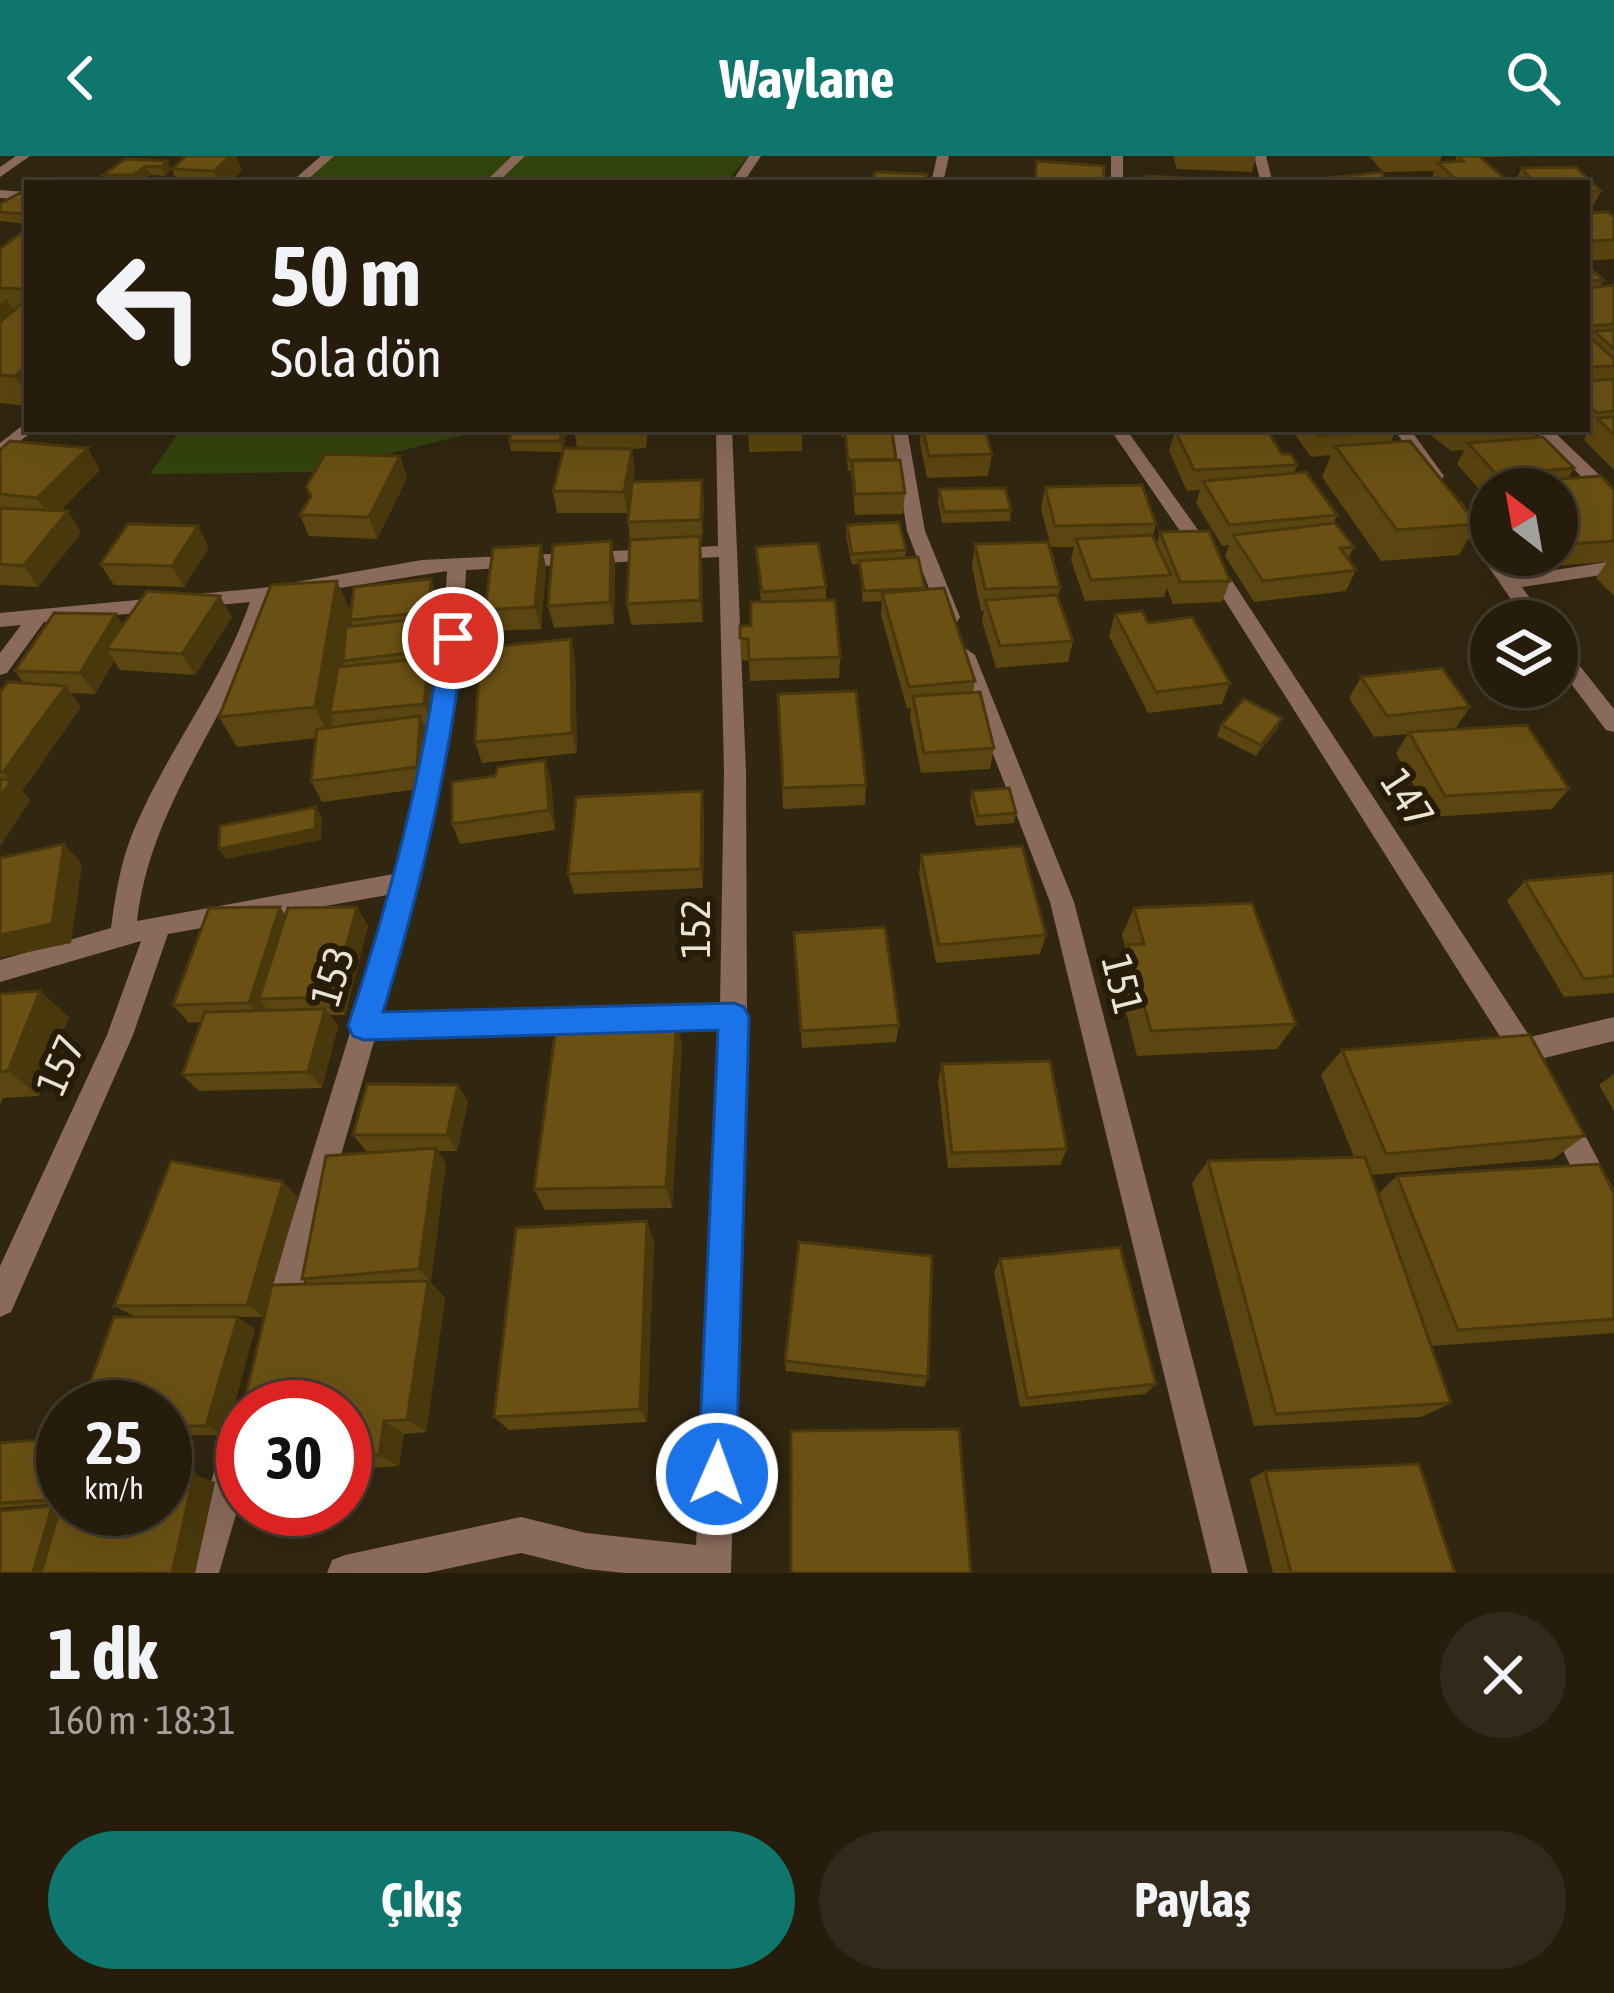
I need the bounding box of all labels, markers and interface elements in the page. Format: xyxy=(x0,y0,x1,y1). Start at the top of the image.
icon: back xyxy=(48,45,114,111)
icon: search xyxy=(1500,45,1566,111)
text: Waylane xyxy=(719,48,895,109)
icon: left xyxy=(72,228,228,384)
text: 50 m xyxy=(270,228,421,324)
text: Sola dön xyxy=(270,327,442,388)
north arrow xyxy=(1470,468,1578,576)
map controls xyxy=(1470,468,1578,708)
pin xyxy=(402,587,504,689)
button: layers xyxy=(1470,600,1578,708)
icon: arrive xyxy=(420,605,486,671)
street label: 147 xyxy=(1372,760,1444,836)
street label: 152 xyxy=(671,899,719,959)
street label: 153 xyxy=(300,941,364,1011)
street label: 151 xyxy=(1093,949,1153,1019)
street label: 157 xyxy=(26,1028,94,1102)
speed limit sign: 30 xyxy=(216,1380,372,1536)
text: 25 xyxy=(86,1408,142,1477)
position arrow xyxy=(654,1411,780,1537)
text: km/h xyxy=(84,1471,144,1505)
text: 1 dk xyxy=(48,1612,158,1694)
button: close xyxy=(1440,1612,1566,1738)
text: 160 m · 18:31 xyxy=(48,1698,236,1742)
button: Çıkış xyxy=(48,1831,795,1969)
button: Paylaş xyxy=(819,1831,1566,1969)

